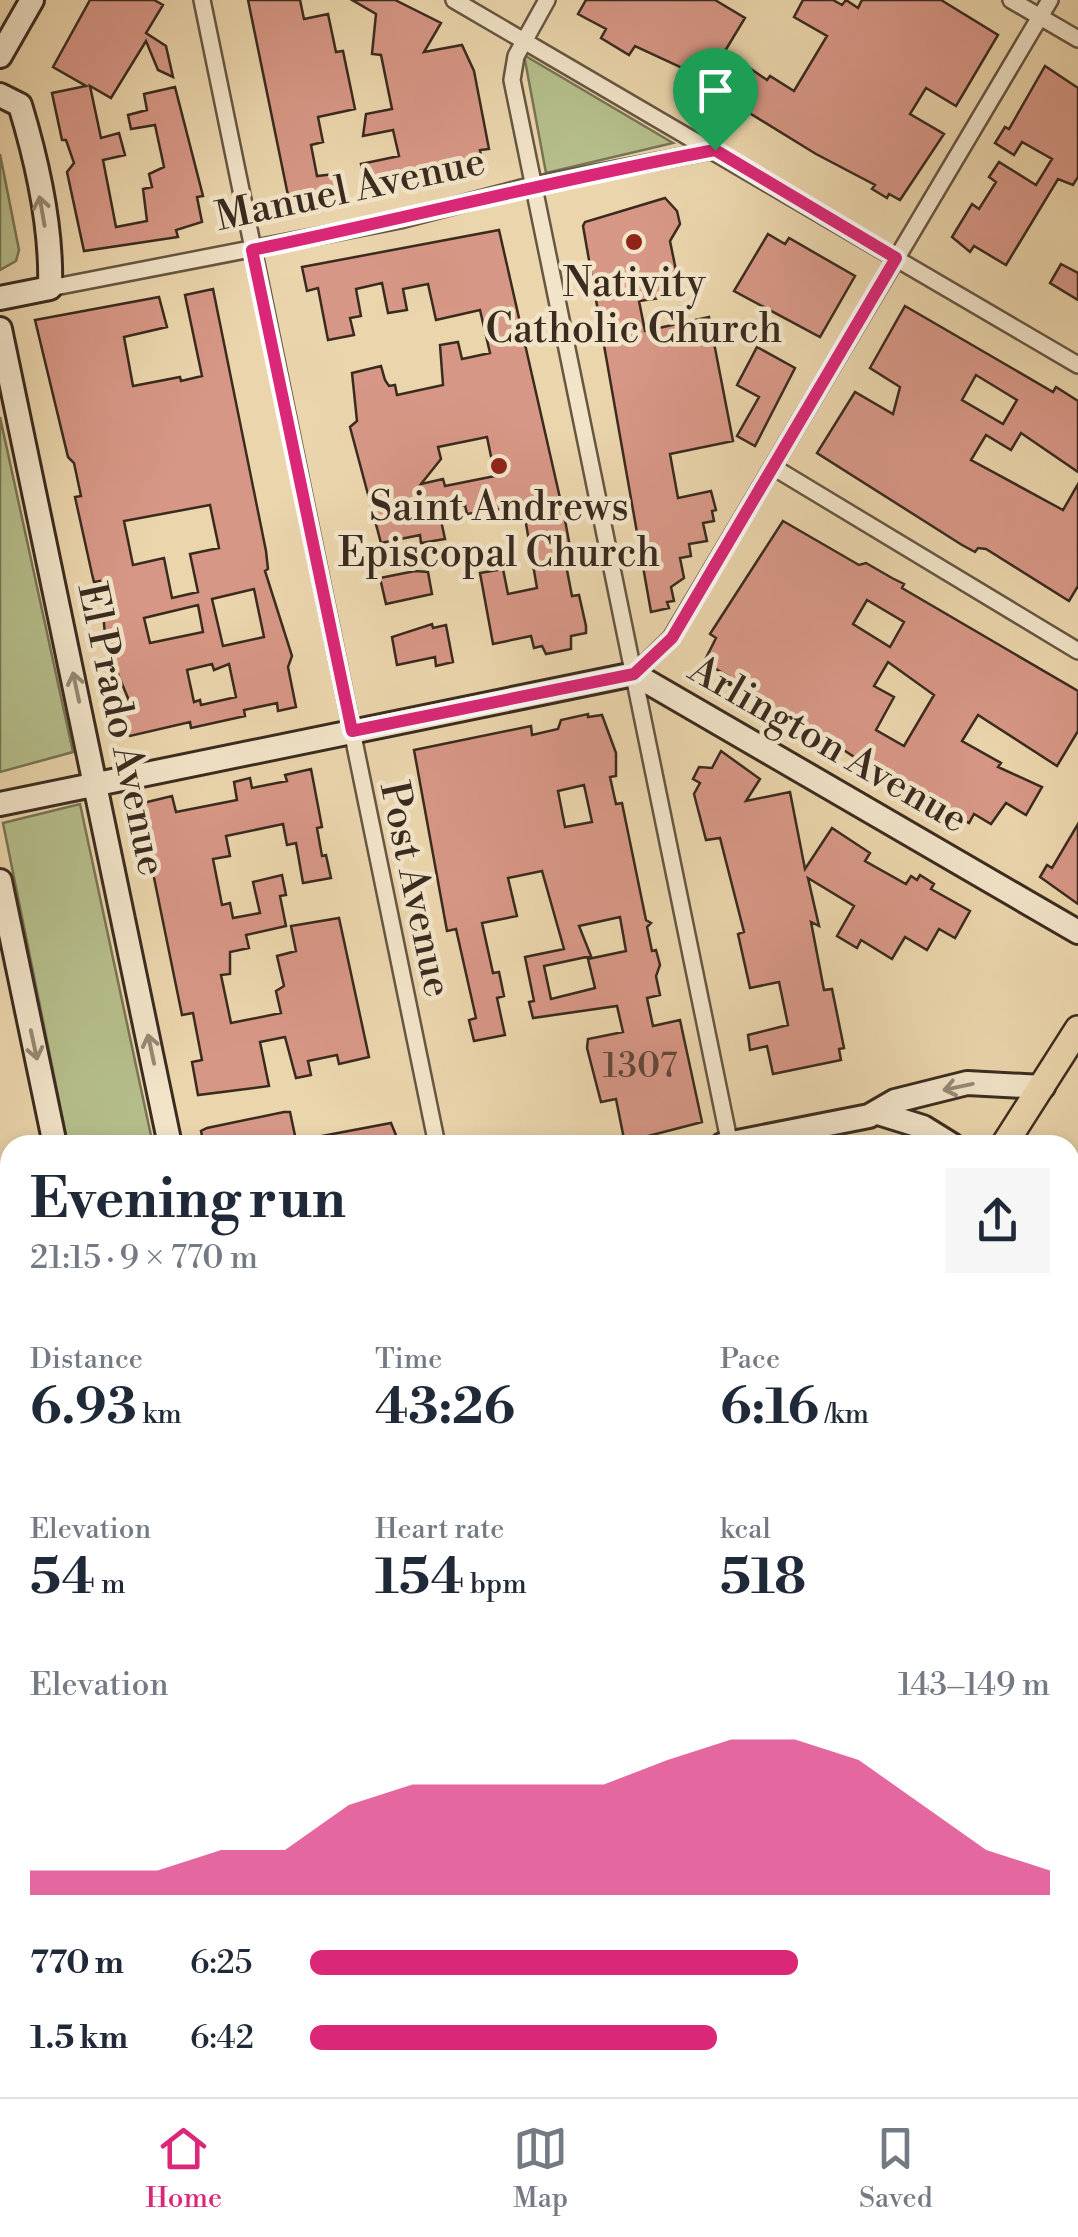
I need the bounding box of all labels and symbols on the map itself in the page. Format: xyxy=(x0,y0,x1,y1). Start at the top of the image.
pin xyxy=(673,48,758,151)
street label: Manuel Avenue xyxy=(211,137,490,243)
one-way arrow xyxy=(32,195,51,228)
marker: Nativity Catholic Church xyxy=(623,231,645,253)
place label: Nativity Catholic Church xyxy=(486,259,782,355)
marker: Saint Andrews Episcopal Church xyxy=(488,455,510,477)
place label: Saint Andrews Episcopal Church xyxy=(338,483,660,579)
street label: El Prado Avenue xyxy=(66,579,176,880)
street label: Arlington Avenue xyxy=(678,644,976,846)
one-way arrow xyxy=(66,671,84,703)
street label: Post Avenue xyxy=(368,777,462,1002)
one-way arrow xyxy=(25,1028,44,1060)
one-way arrow xyxy=(140,1034,159,1066)
house number: 1307 xyxy=(603,1045,678,1088)
one-way arrow xyxy=(943,1078,975,1097)

